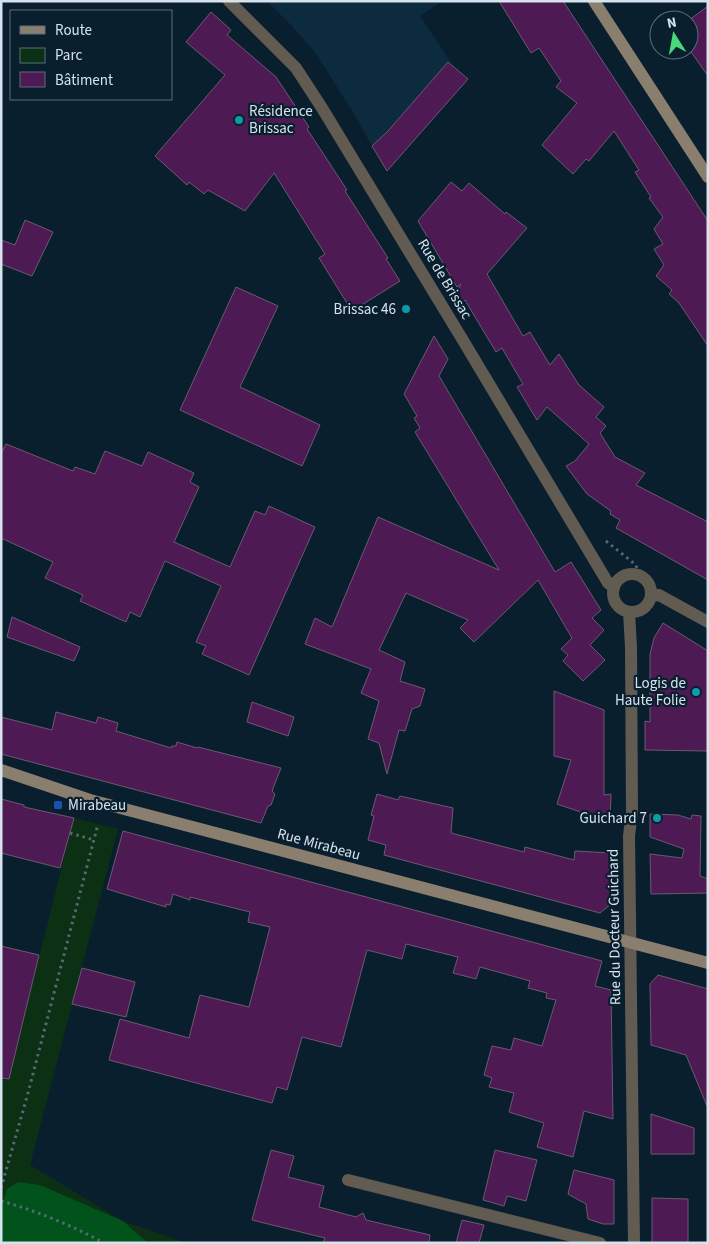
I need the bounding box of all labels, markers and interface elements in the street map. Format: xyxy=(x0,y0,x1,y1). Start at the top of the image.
legend xyxy=(10,10,172,100)
north arrow xyxy=(649,10,699,60)
text: N xyxy=(665,13,678,34)
text: Route xyxy=(55,20,92,41)
text: Parc xyxy=(55,45,82,66)
text: Bâtiment xyxy=(55,70,113,91)
place label: Résidence Brissac xyxy=(249,101,313,139)
marker: Résidence Brissac xyxy=(233,114,245,126)
street label: Rue de Brissac xyxy=(412,235,477,324)
place label: Brissac 46 xyxy=(333,299,396,320)
marker: Brissac 46 xyxy=(400,303,412,315)
place label: Logis de Haute Folie xyxy=(615,673,686,711)
marker: Logis de Haute Folie xyxy=(690,686,702,698)
place label: Mirabeau xyxy=(68,795,126,816)
marker: Mirabeau xyxy=(52,799,64,811)
place label: Guichard 7 xyxy=(579,808,647,829)
marker: Guichard 7 xyxy=(651,812,663,824)
street label: Rue Mirabeau xyxy=(275,823,363,866)
street label: Rue du Docteur Guichard xyxy=(603,849,626,1005)

